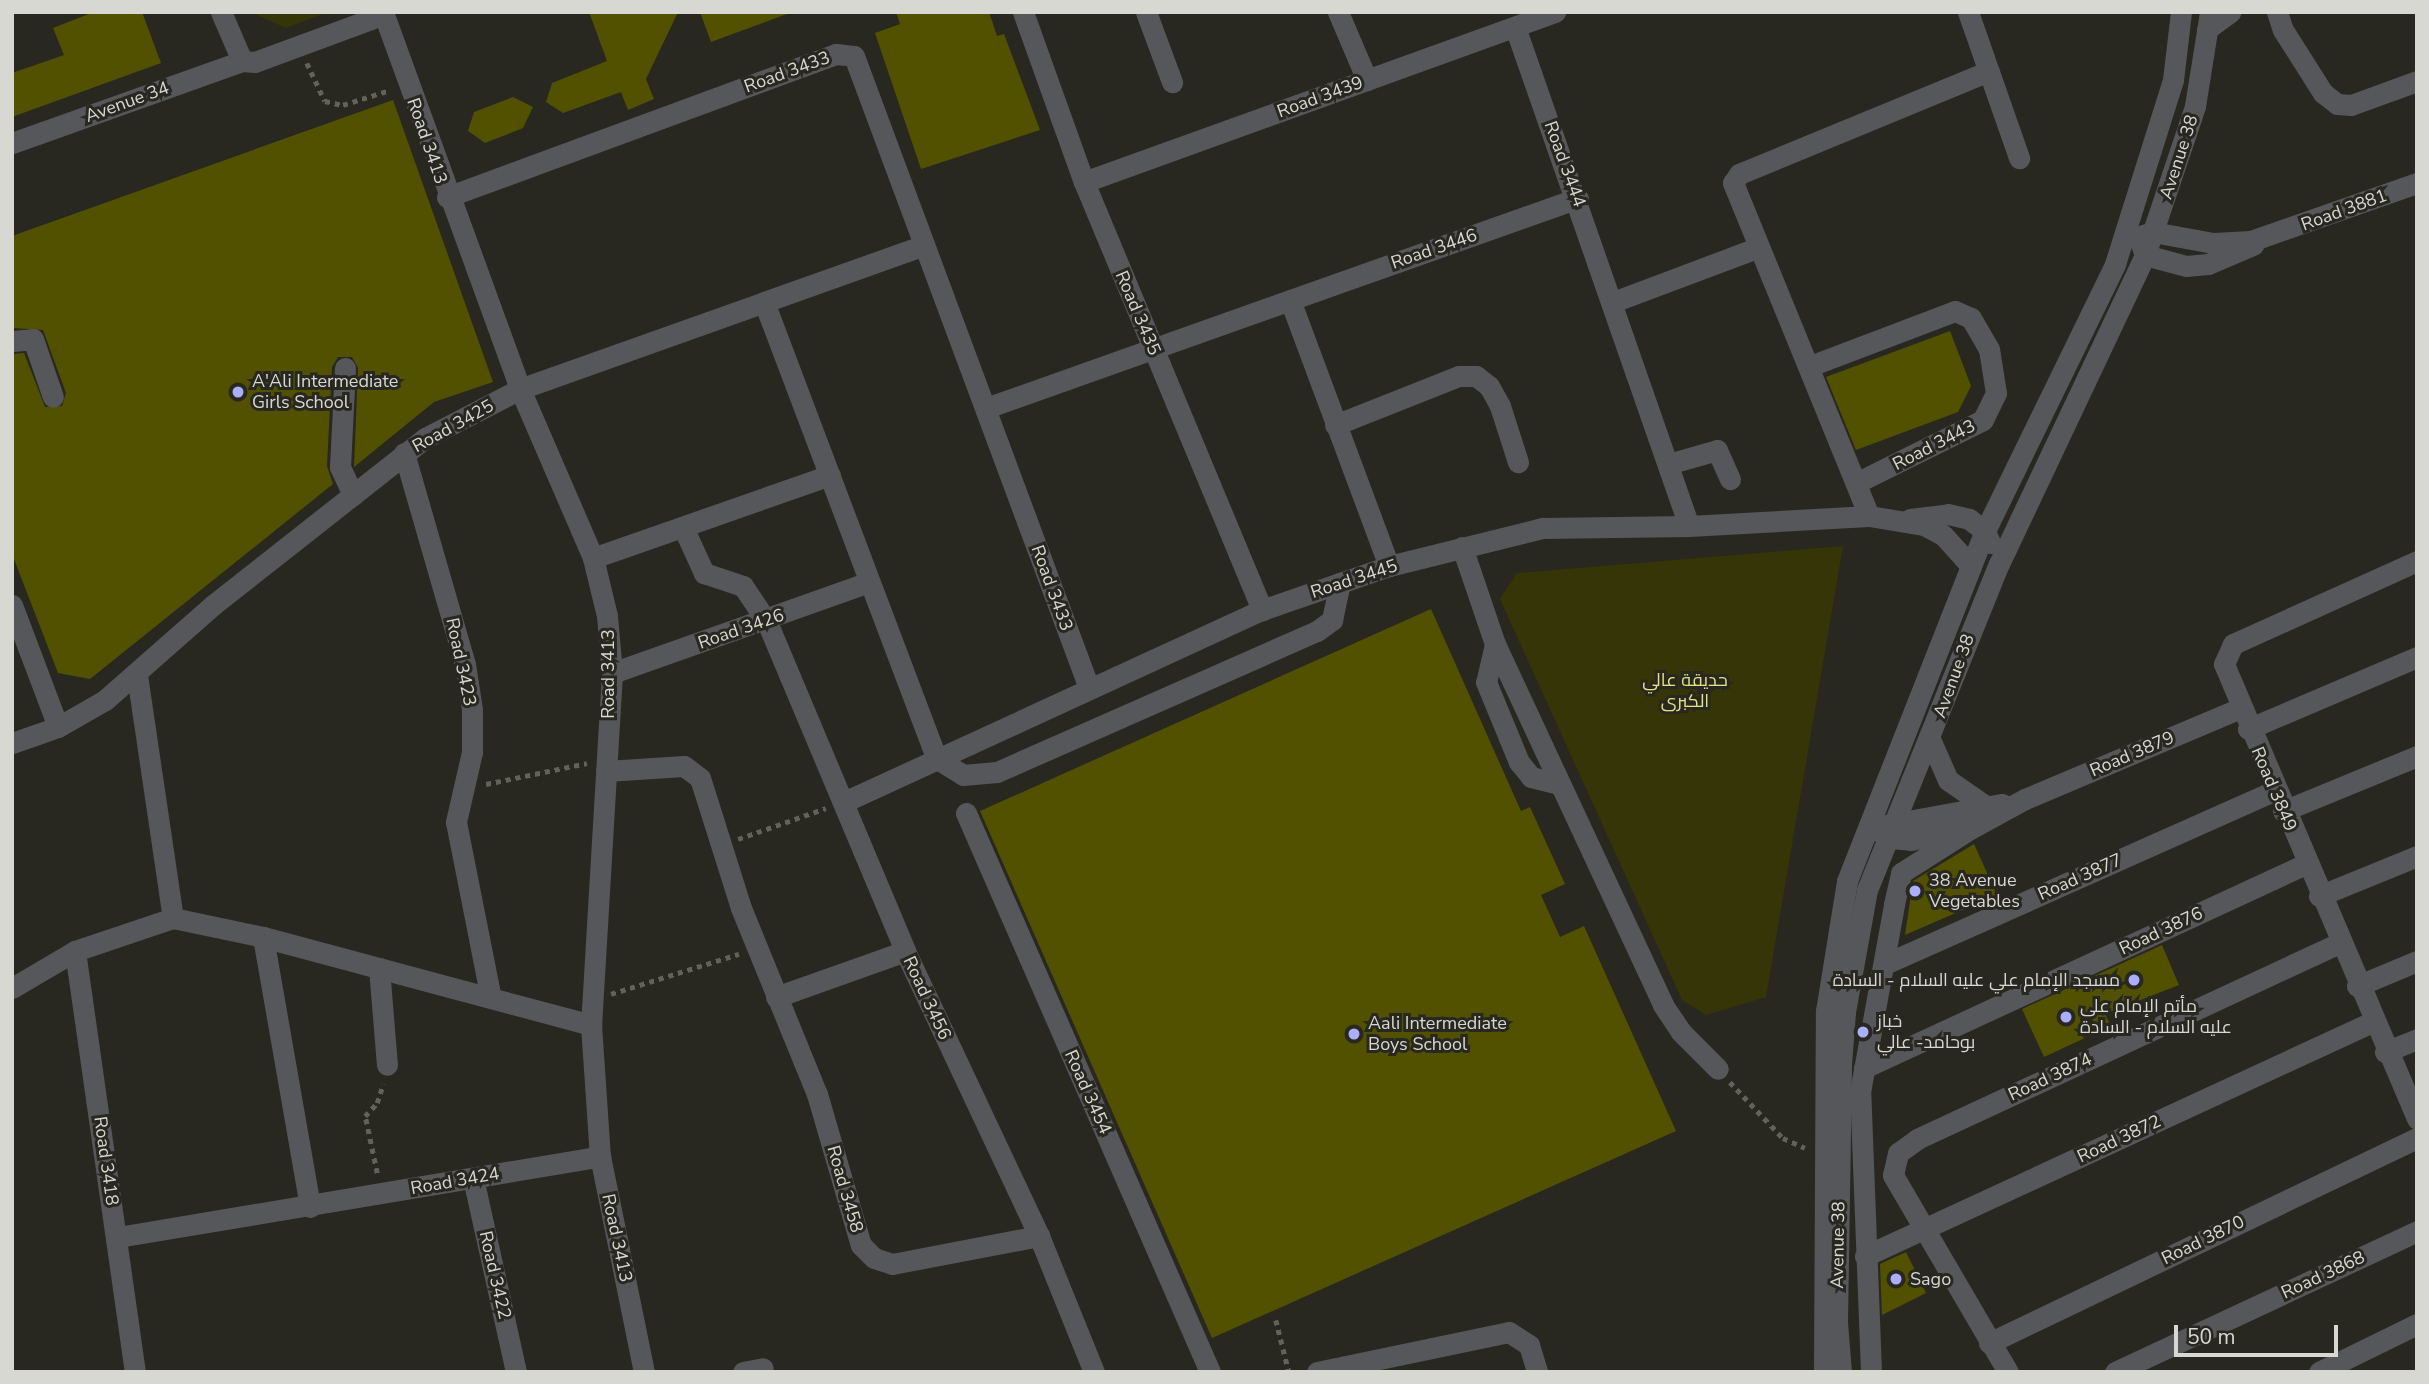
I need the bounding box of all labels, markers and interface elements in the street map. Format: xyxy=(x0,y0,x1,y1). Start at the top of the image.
street label: Road 3433 xyxy=(741,47,833,97)
street label: Road 3439 xyxy=(1274,72,1366,122)
street label: Avenue 34 xyxy=(82,77,172,127)
street label: Road 3413 xyxy=(402,95,452,187)
street label: Avenue 38 xyxy=(2155,112,2203,202)
street label: Road 3444 xyxy=(1540,118,1590,210)
street label: Road 3881 xyxy=(2298,185,2390,235)
street label: Road 3446 xyxy=(1388,224,1480,274)
street label: Road 3435 xyxy=(1111,267,1165,359)
place label: A'Ali Intermediate Girls School xyxy=(252,371,398,414)
marker: A'Ali Intermediate Girls School xyxy=(230,384,246,400)
street label: Road 3425 xyxy=(409,395,497,457)
street label: Road 3443 xyxy=(1889,415,1979,475)
street label: Road 3433 xyxy=(1027,542,1077,634)
street label: Road 3445 xyxy=(1308,555,1400,603)
street label: Road 3426 xyxy=(695,604,787,654)
street label: Road 3423 xyxy=(441,616,481,708)
street label: Road 3413 xyxy=(597,629,619,719)
street label: Avenue 38 xyxy=(1929,631,1979,721)
park label: حديقة عالي الكبرى xyxy=(1642,670,1728,712)
street label: Road 3879 xyxy=(2086,727,2178,781)
street label: Road 3849 xyxy=(2247,743,2301,835)
street label: Road 3877 xyxy=(2035,849,2125,905)
place label: 38 Avenue Vegetables xyxy=(1929,870,2020,912)
marker: 38 Avenue Vegetables xyxy=(1907,883,1923,899)
street label: Road 3876 xyxy=(2116,902,2206,960)
street label: Road 3456 xyxy=(898,953,956,1043)
place label: مسجد الإمام علي عليه السلام - السادة xyxy=(1833,969,2120,991)
marker: مسجد الإمام علي عليه السلام - السادة xyxy=(2126,972,2142,988)
place label: مأتم الإمام علي عليه السلام - السادة xyxy=(2080,996,2232,1038)
marker: مأتم الإمام علي عليه السلام - السادة xyxy=(2058,1009,2074,1025)
place label: خباز بوحامد- عالي xyxy=(1877,1011,1975,1054)
place label: Aali Intermediate Boys School xyxy=(1368,1013,1507,1056)
marker: خباز بوحامد- عالي xyxy=(1855,1024,1871,1040)
marker: Aali Intermediate Boys School xyxy=(1346,1026,1362,1042)
street label: Road 3454 xyxy=(1060,1047,1116,1137)
street label: Road 3874 xyxy=(2005,1048,2095,1106)
street label: Road 3872 xyxy=(2074,1110,2164,1168)
street label: Road 3418 xyxy=(89,1115,123,1207)
street label: Road 3458 xyxy=(822,1143,868,1235)
street label: Road 3424 xyxy=(409,1163,501,1199)
street label: Road 3413 xyxy=(597,1192,637,1284)
street label: Avenue 38 xyxy=(1826,1201,1850,1289)
street label: Road 3870 xyxy=(2158,1211,2248,1269)
street label: Road 3422 xyxy=(474,1229,516,1321)
street label: Road 3868 xyxy=(2278,1246,2368,1304)
place label: Sago xyxy=(1910,1268,1951,1290)
marker: Sago xyxy=(1888,1271,1904,1287)
scale bar xyxy=(2177,1310,2342,1354)
text: 50 m xyxy=(2187,1323,2236,1351)

